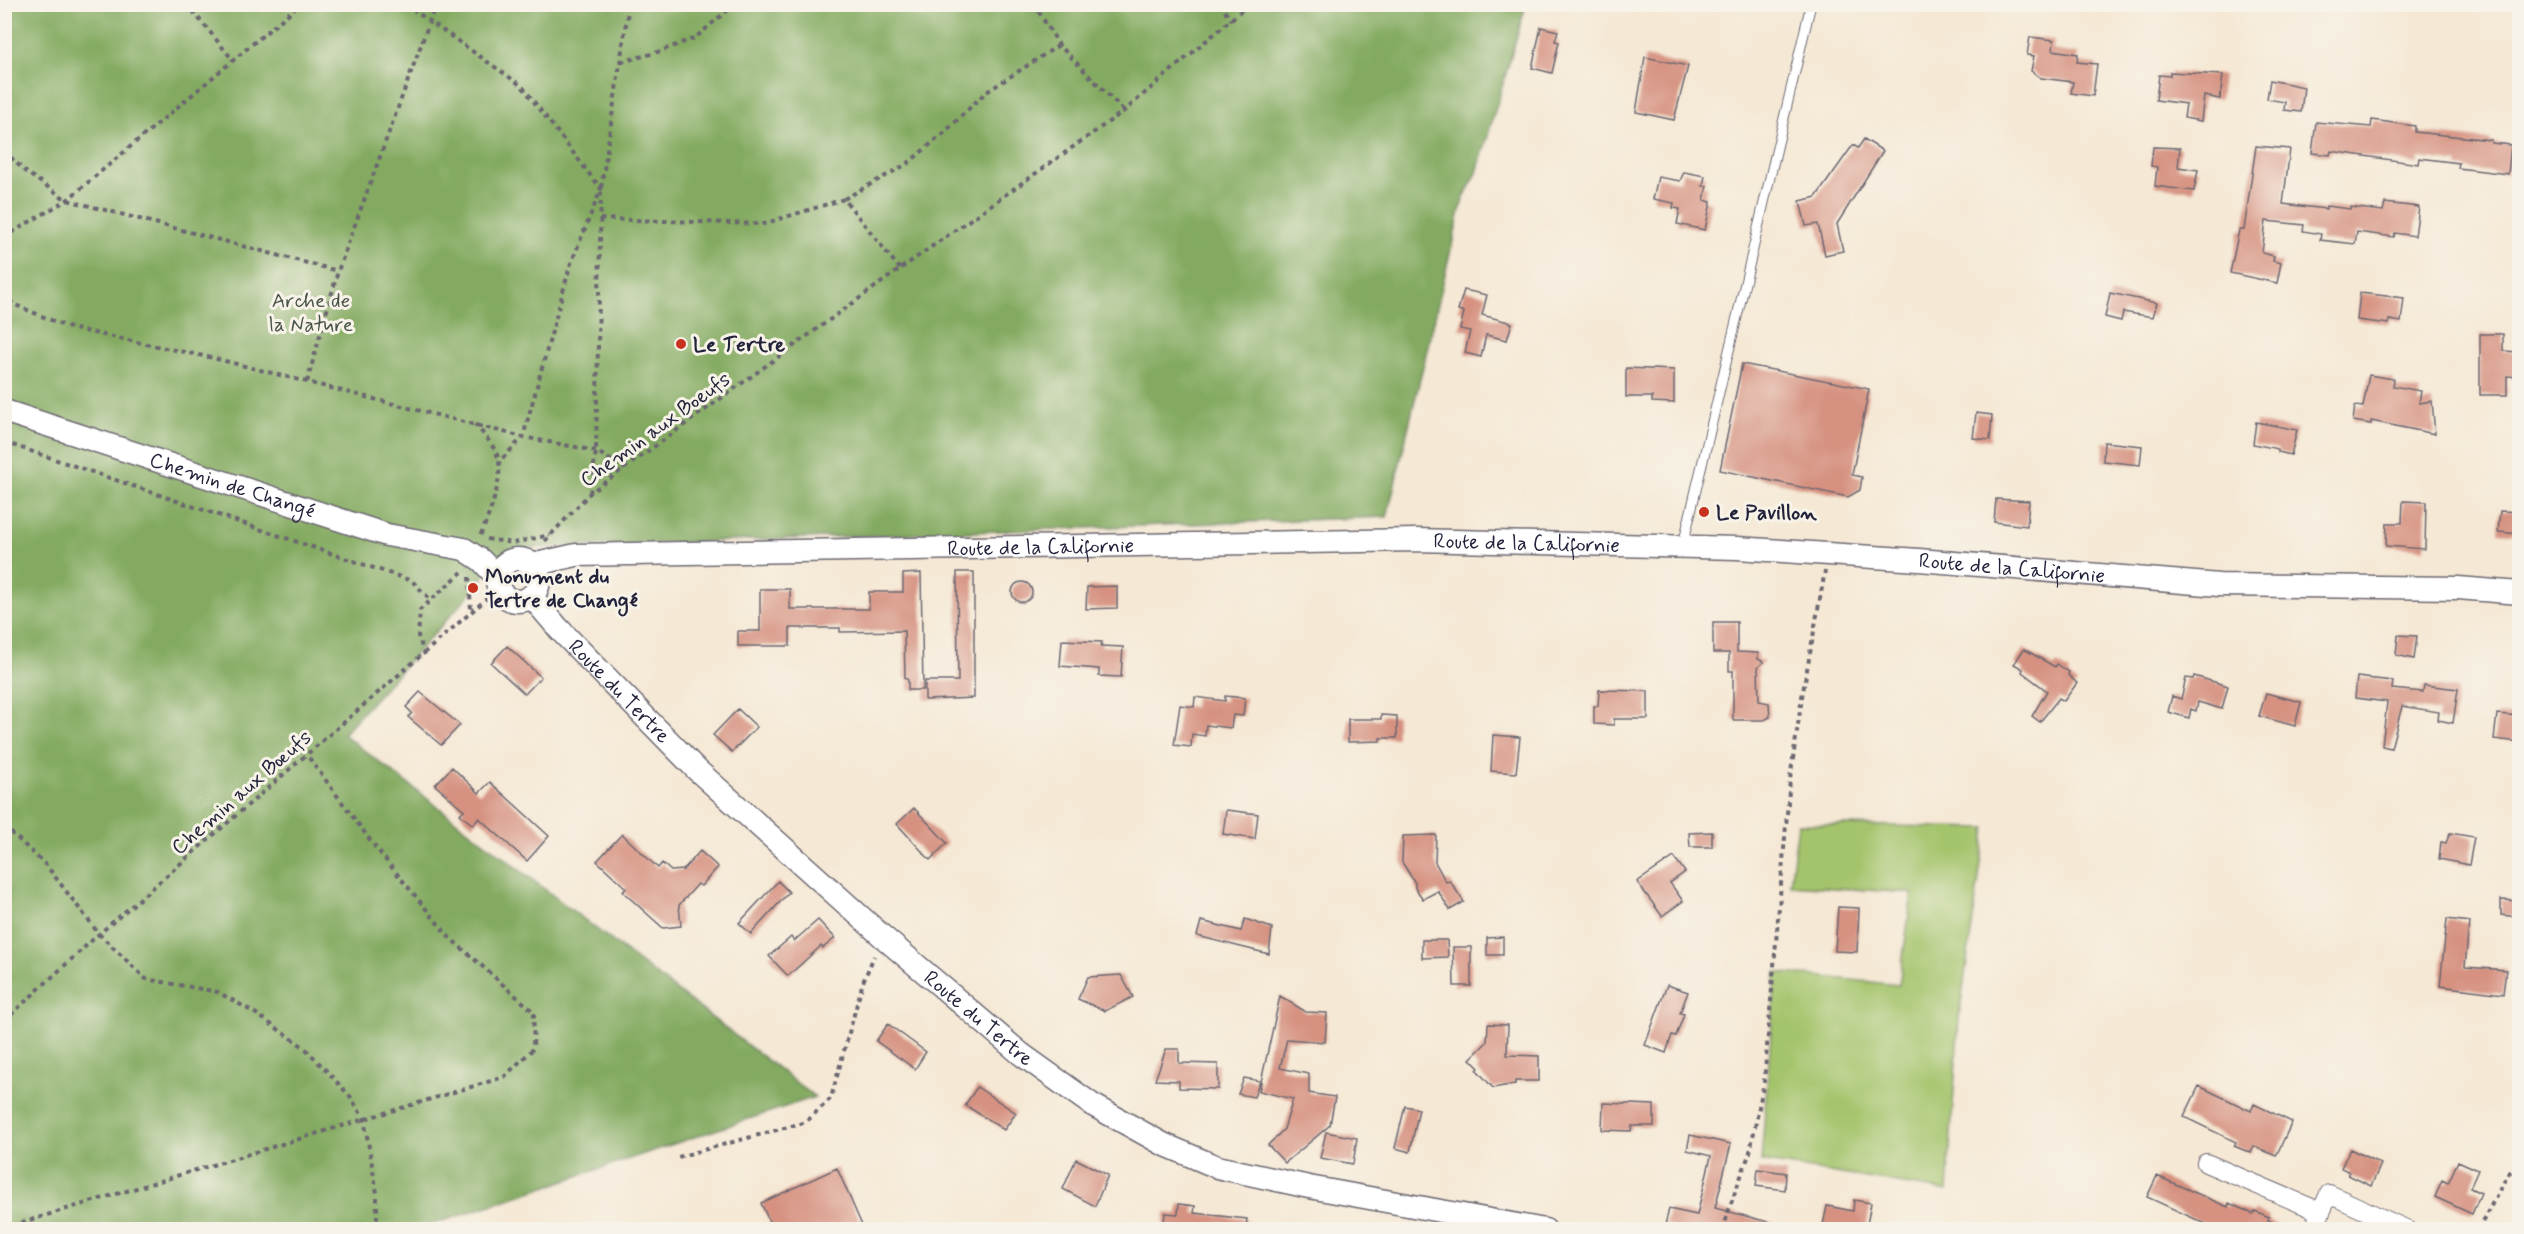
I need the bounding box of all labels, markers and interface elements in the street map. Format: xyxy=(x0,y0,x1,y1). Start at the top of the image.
park label: Arche de la Nature xyxy=(269,287,353,339)
place label: Le Tertre xyxy=(693,331,785,359)
marker: Le Tertre xyxy=(674,337,688,351)
street label: Chemin aux Boeufs xyxy=(575,366,736,494)
street label: Chemin de Changé xyxy=(146,446,318,526)
place label: Le Pavillon xyxy=(1716,499,1817,527)
marker: Le Pavillon xyxy=(1697,505,1711,519)
street label: Route de la Californie xyxy=(1433,527,1620,561)
street label: Route de la Californie xyxy=(947,532,1134,563)
street label: Route de la Californie xyxy=(1918,547,2106,590)
place label: Monument du Tertre de Changé xyxy=(485,563,639,617)
marker: Monument du Tertre de Changé xyxy=(466,581,480,595)
street label: Route du Tertre xyxy=(562,634,676,750)
street label: Chemin aux Bœufs xyxy=(166,724,318,862)
street label: Route du Tertre xyxy=(917,964,1039,1073)

